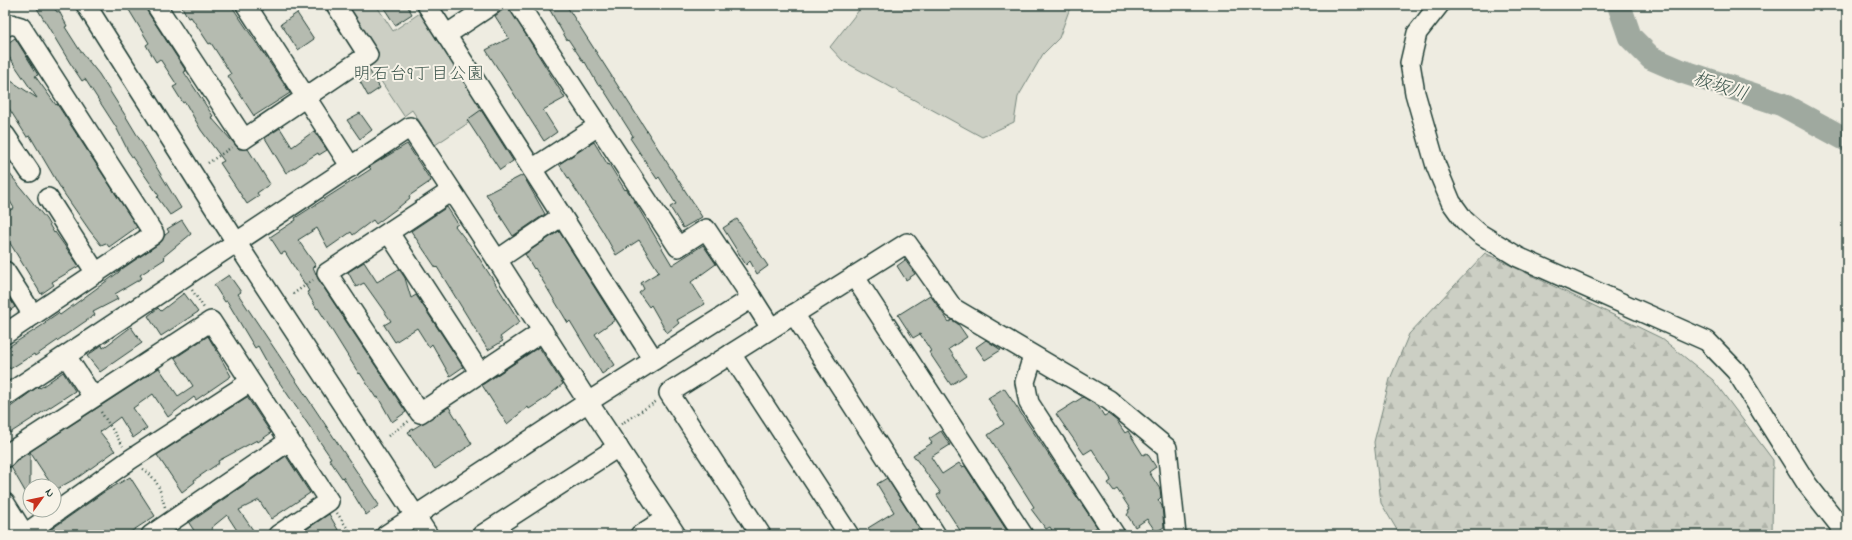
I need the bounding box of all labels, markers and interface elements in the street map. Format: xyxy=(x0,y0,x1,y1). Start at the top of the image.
park label: 明石台9丁目公園 xyxy=(353,62,485,88)
water label: 板坂川 xyxy=(1689,66,1752,109)
north arrow xyxy=(22,478,62,518)
text: N xyxy=(41,486,58,501)

